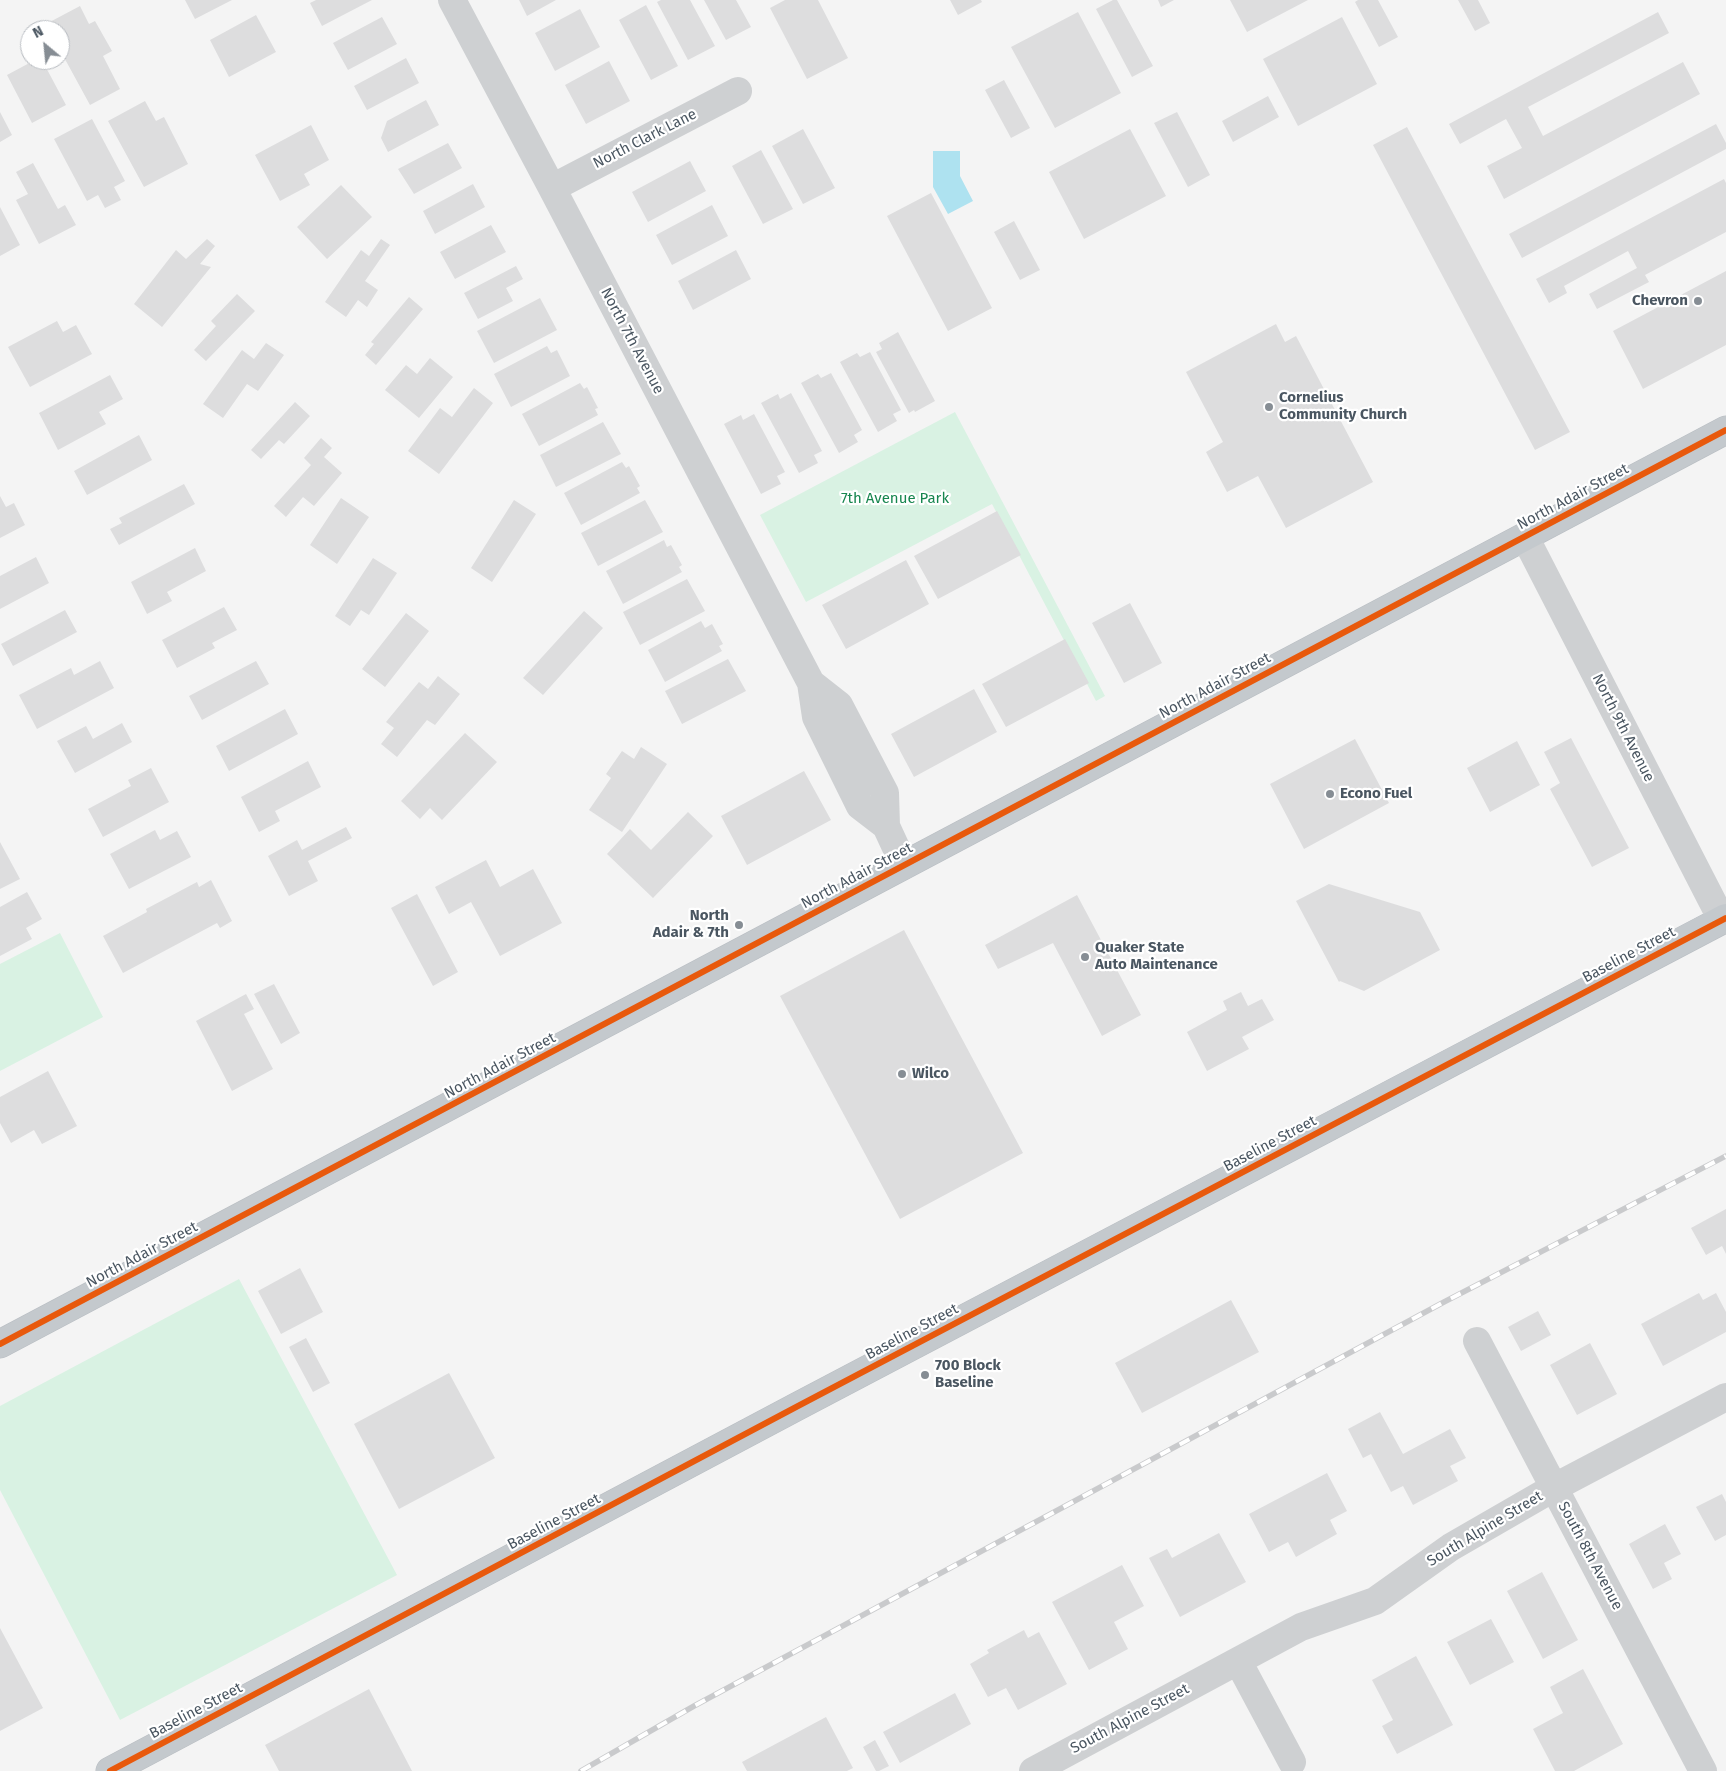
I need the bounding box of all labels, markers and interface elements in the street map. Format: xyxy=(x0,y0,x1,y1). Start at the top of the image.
north arrow xyxy=(20,20,70,70)
text: N xyxy=(30,23,46,42)
street label: North Clark Lane xyxy=(590,105,700,173)
street label: North 7th Avenue xyxy=(596,285,668,397)
place label: Chevron xyxy=(1632,292,1688,310)
marker: Chevron xyxy=(1692,295,1704,307)
place label: Cornelius Community Church xyxy=(1279,389,1407,424)
marker: Cornelius Community Church xyxy=(1263,401,1275,413)
street label: North Adair Street xyxy=(1514,460,1632,534)
park label: 7th Avenue Park xyxy=(841,490,949,508)
street label: North Adair Street xyxy=(1156,649,1274,723)
street label: North 9th Avenue xyxy=(1588,671,1658,785)
place label: Econo Fuel xyxy=(1340,785,1412,803)
marker: Econo Fuel xyxy=(1324,788,1336,800)
street label: North Adair Street xyxy=(798,839,916,913)
place label: North Adair & 7th xyxy=(653,907,729,942)
marker: North Adair & 7th xyxy=(733,919,745,931)
street label: Baseline Street xyxy=(1579,923,1679,987)
place label: Quaker State Auto Maintenance xyxy=(1095,939,1218,974)
marker: Quaker State Auto Maintenance xyxy=(1079,951,1091,963)
street label: North Adair Street xyxy=(441,1029,559,1103)
place label: Wilco xyxy=(912,1065,949,1083)
marker: Wilco xyxy=(896,1068,908,1080)
street label: Baseline Street xyxy=(1220,1112,1320,1176)
street label: North Adair Street xyxy=(83,1218,201,1292)
street label: Baseline Street xyxy=(862,1300,962,1364)
place label: 700 Block Baseline xyxy=(935,1357,1001,1392)
marker: 700 Block Baseline xyxy=(919,1369,931,1381)
street label: South Alpine Street xyxy=(1424,1487,1546,1571)
street label: Baseline Street xyxy=(504,1490,604,1554)
street label: South 8th Avenue xyxy=(1554,1499,1626,1613)
street label: Baseline Street xyxy=(146,1679,246,1743)
street label: South Alpine Street xyxy=(1068,1680,1192,1758)

